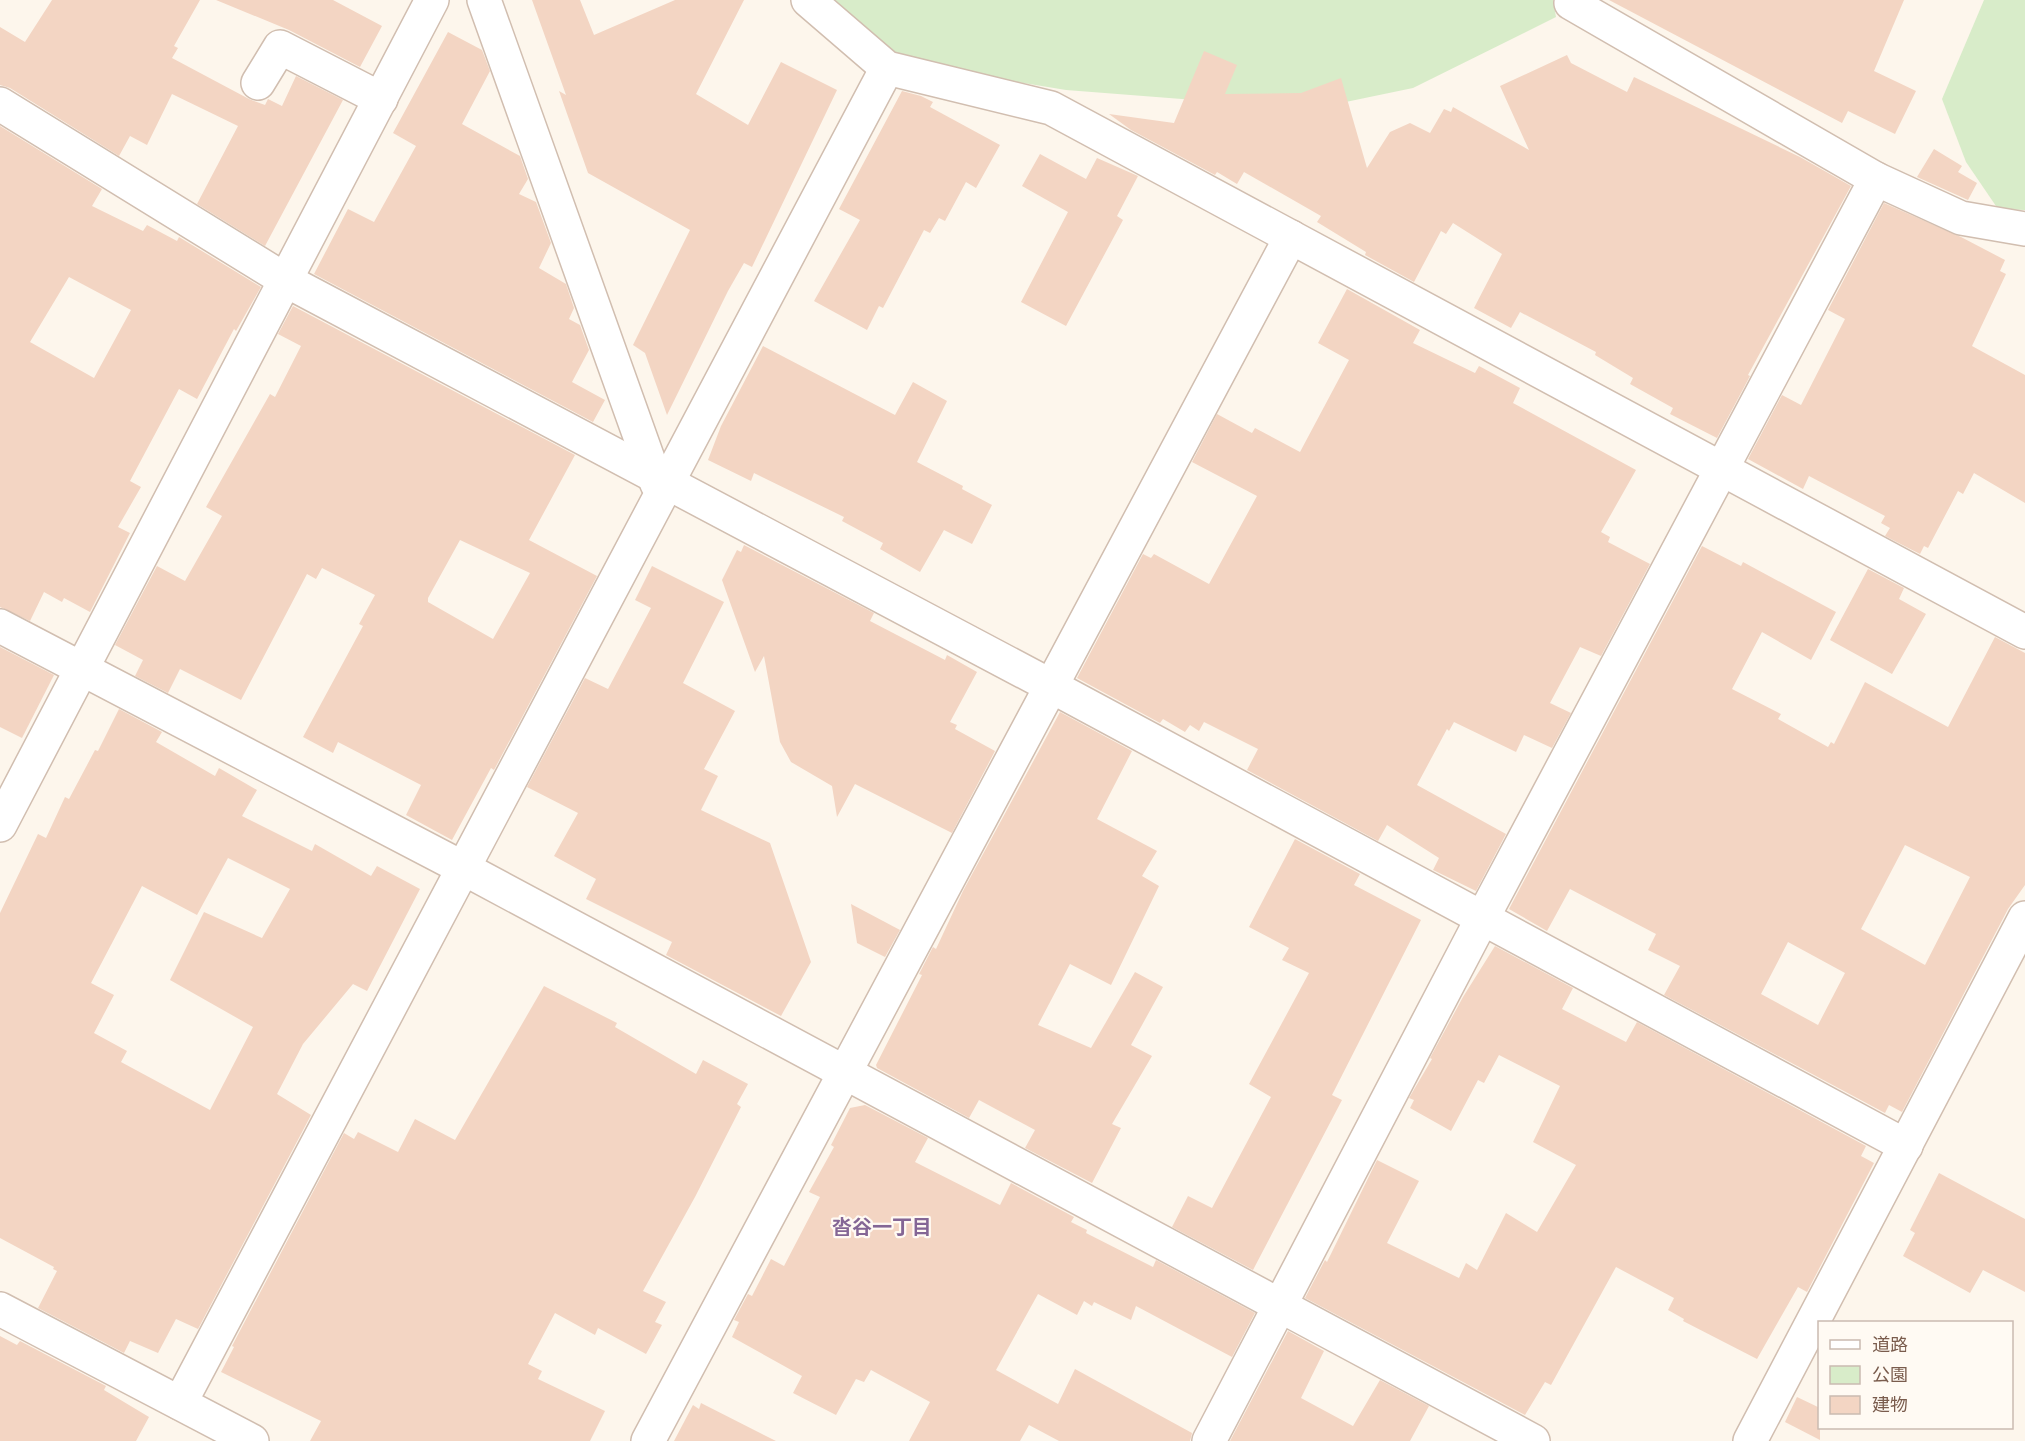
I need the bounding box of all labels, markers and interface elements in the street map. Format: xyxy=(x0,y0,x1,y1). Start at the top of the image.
district label: 沓谷一丁目 xyxy=(832,1214,932,1242)
legend xyxy=(1818,1321,2013,1429)
text: 道路 xyxy=(1872,1333,1908,1358)
text: 公園 xyxy=(1872,1363,1908,1388)
text: 建物 xyxy=(1872,1393,1908,1418)

